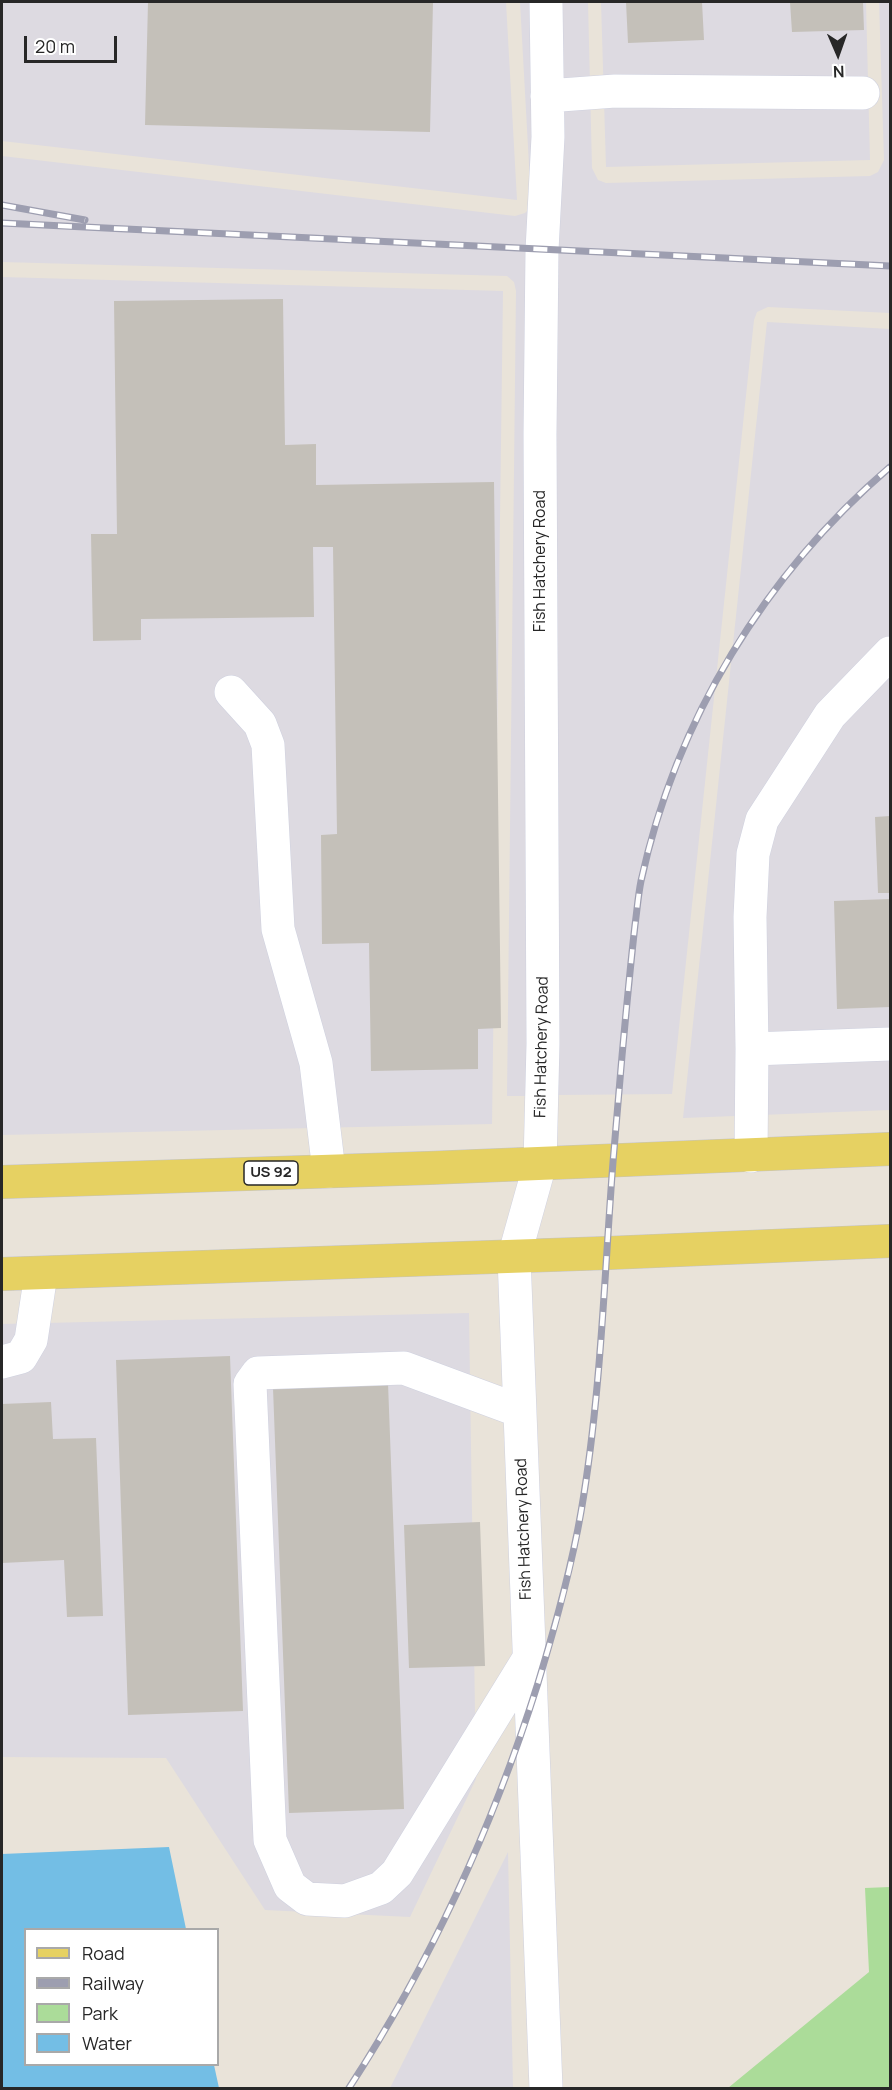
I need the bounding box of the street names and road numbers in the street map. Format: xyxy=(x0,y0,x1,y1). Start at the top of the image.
street label: Fish Hatchery Road xyxy=(531,490,551,632)
street label: Fish Hatchery Road xyxy=(531,976,553,1118)
road number: US 92 xyxy=(244,1161,298,1185)
street label: Fish Hatchery Road xyxy=(512,1458,536,1600)

